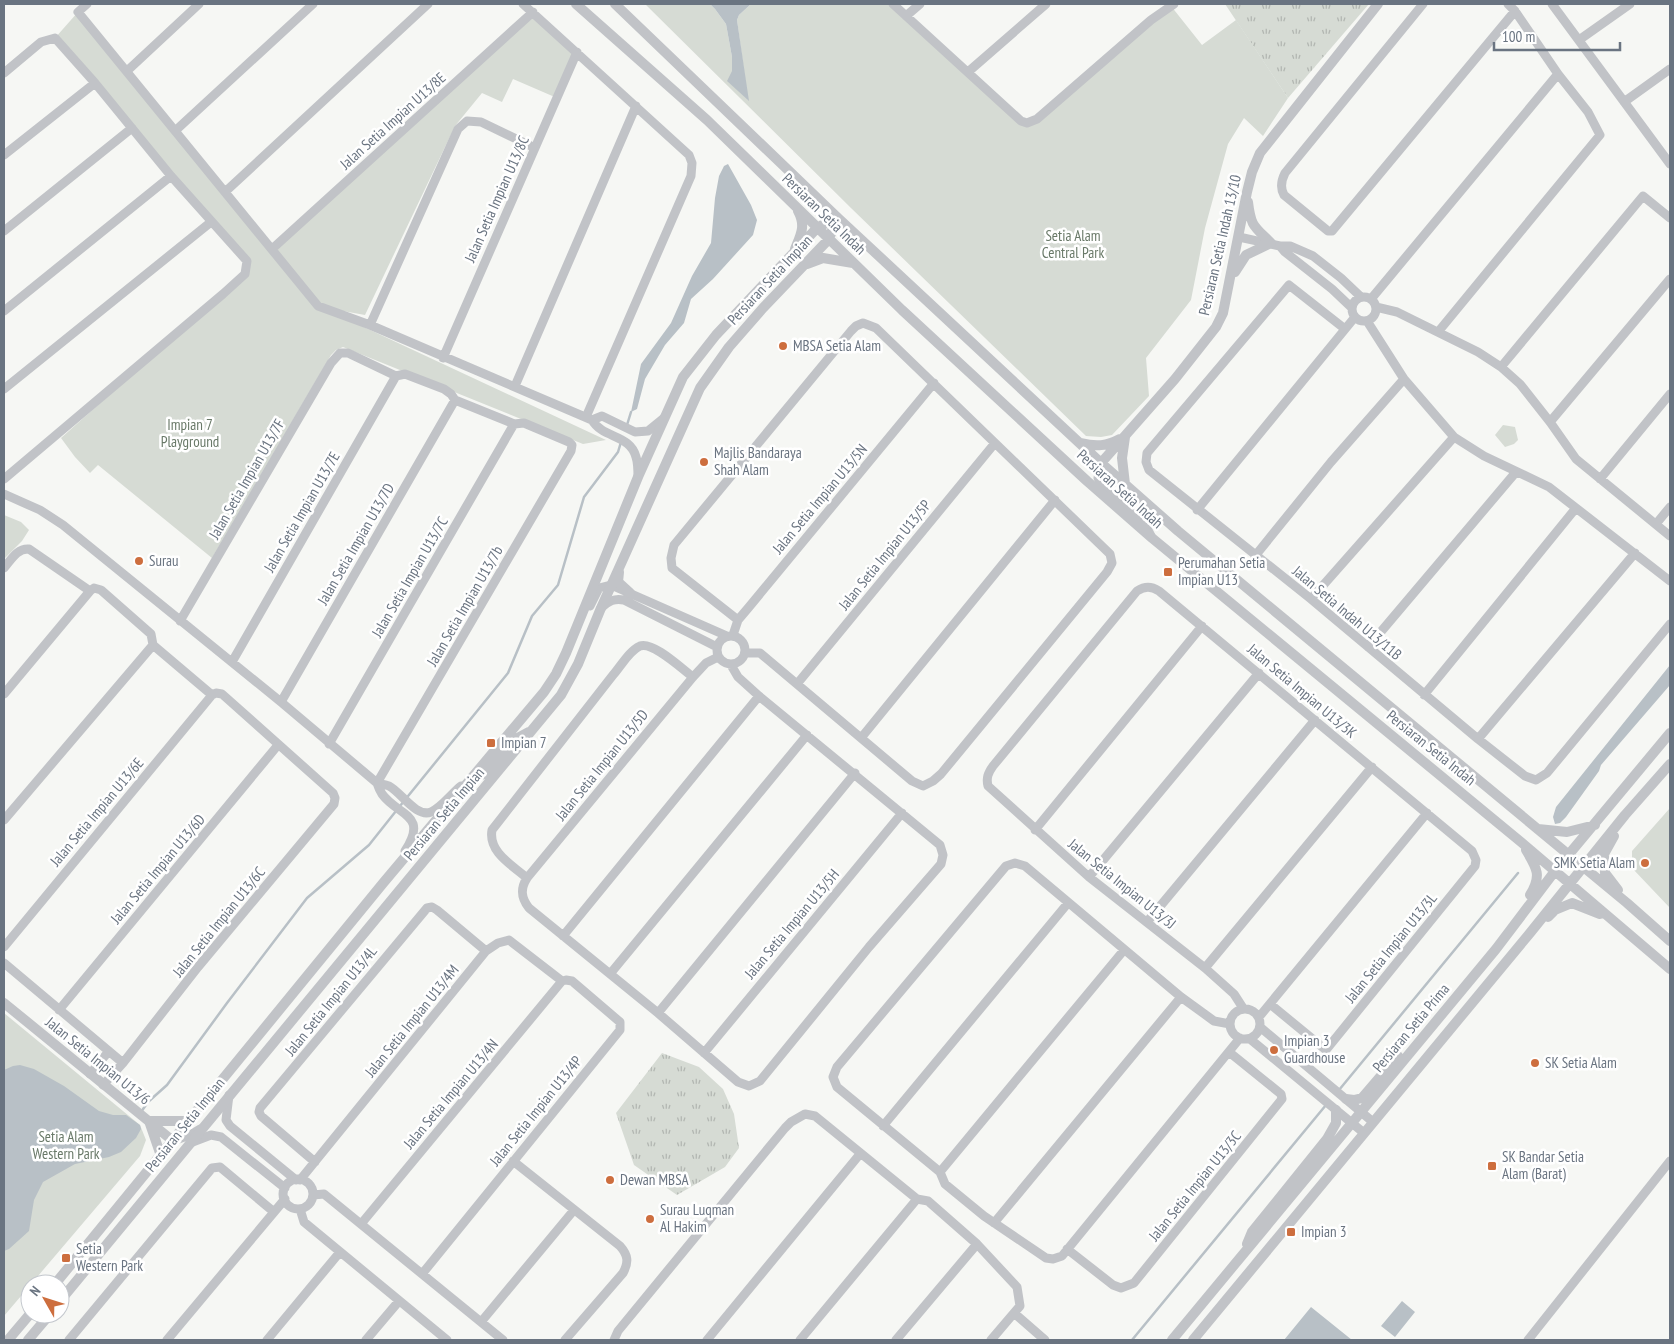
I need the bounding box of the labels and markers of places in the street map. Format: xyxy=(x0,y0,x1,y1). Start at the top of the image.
place label: MBSA Setia Alam xyxy=(793,336,881,355)
marker: MBSA Setia Alam xyxy=(777,340,789,352)
place label: Majlis Bandaraya Shah Alam xyxy=(714,443,802,479)
marker: Majlis Bandaraya Shah Alam xyxy=(698,456,710,468)
place label: Surau xyxy=(149,551,179,570)
place label: Perumahan Setia Impian U13 xyxy=(1178,553,1265,589)
marker: Surau xyxy=(133,555,145,567)
marker: Perumahan Setia Impian U13 xyxy=(1162,566,1174,578)
place label: Impian 7 xyxy=(501,733,547,752)
marker: Impian 7 xyxy=(485,737,497,749)
place label: SMK Setia Alam xyxy=(1554,853,1635,872)
marker: SMK Setia Alam xyxy=(1639,857,1651,869)
place label: Impian 3 Guardhouse xyxy=(1284,1031,1345,1067)
marker: Impian 3 Guardhouse xyxy=(1268,1044,1280,1056)
place label: SK Setia Alam xyxy=(1545,1053,1617,1072)
marker: SK Setia Alam xyxy=(1529,1057,1541,1069)
place label: SK Bandar Setia Alam (Barat) xyxy=(1502,1147,1584,1183)
marker: SK Bandar Setia Alam (Barat) xyxy=(1486,1160,1498,1172)
place label: Dewan MBSA xyxy=(620,1170,690,1189)
marker: Dewan MBSA xyxy=(604,1174,616,1186)
place label: Surau Luqman Al Hakim xyxy=(660,1200,734,1236)
marker: Surau Luqman Al Hakim xyxy=(644,1213,656,1225)
place label: Impian 3 xyxy=(1301,1222,1347,1241)
marker: Impian 3 xyxy=(1285,1226,1297,1238)
place label: Setia Western Park xyxy=(76,1239,143,1275)
marker: Setia Western Park xyxy=(60,1252,72,1264)

